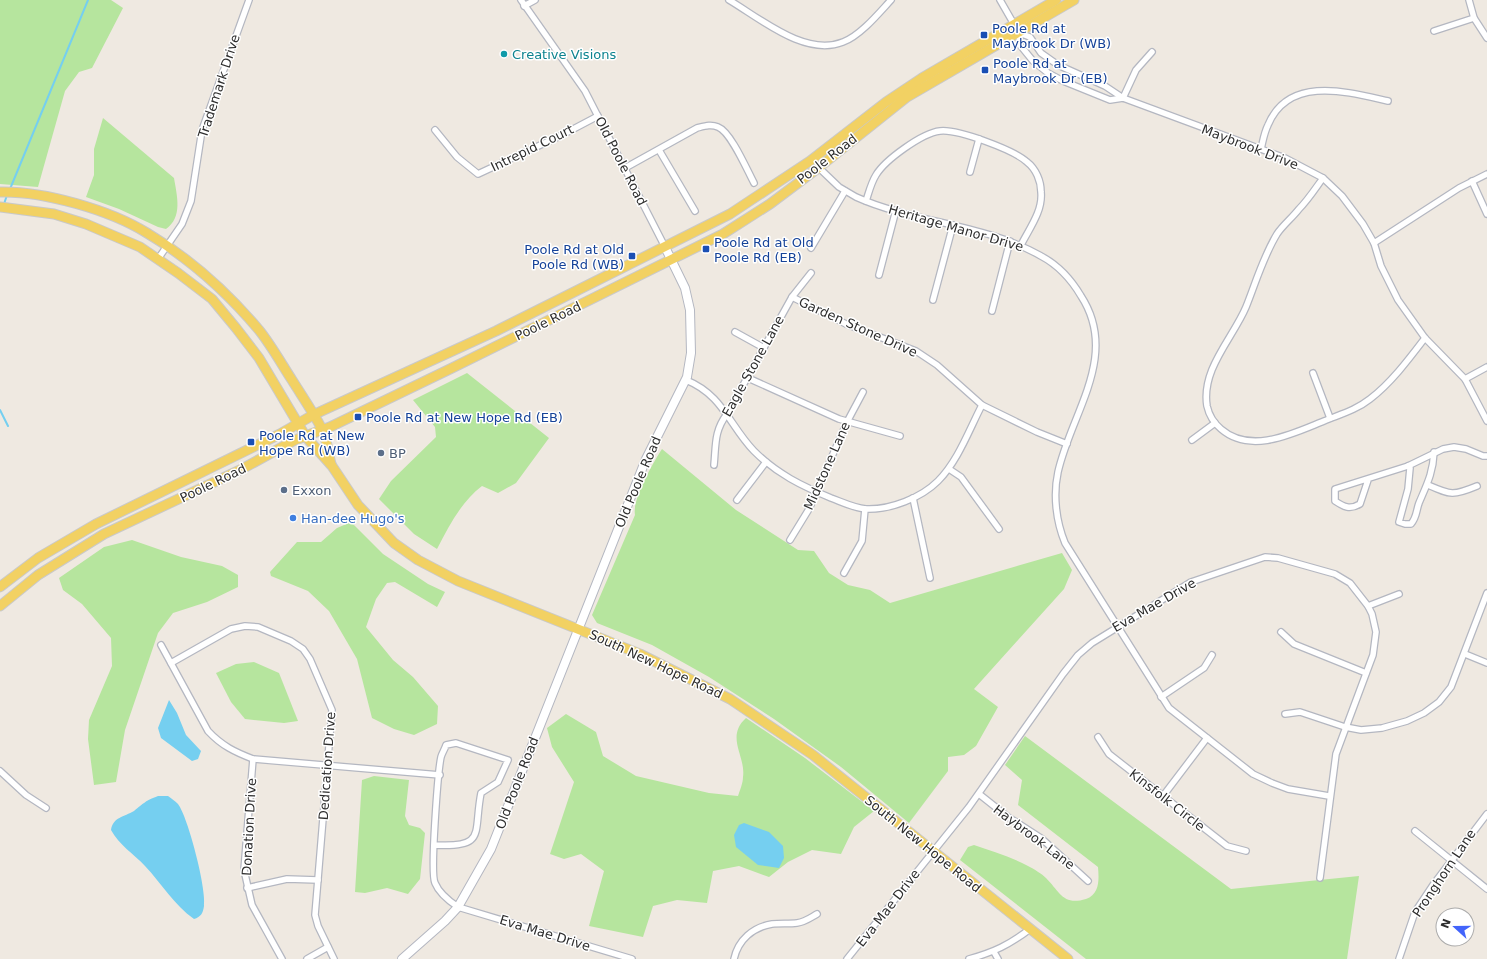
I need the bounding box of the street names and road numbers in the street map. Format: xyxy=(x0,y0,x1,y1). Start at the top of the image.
street label: Trademark Drive xyxy=(195,32,243,141)
street label: Old Poole Road xyxy=(592,114,650,208)
street label: Intrepid Court xyxy=(488,121,576,175)
street label: Maybrook Drive xyxy=(1200,122,1300,172)
street label: Poole Road xyxy=(794,131,860,187)
street label: Heritage Manor Drive xyxy=(887,202,1025,254)
street label: Garden Stone Drive xyxy=(796,294,920,360)
street label: Poole Road xyxy=(513,299,583,343)
street label: Eagle Stone Lane xyxy=(719,313,787,419)
street label: Midstone Lane xyxy=(801,420,853,512)
street label: Old Poole Road xyxy=(612,434,664,530)
street label: Poole Road xyxy=(178,461,248,505)
street label: Eva Mae Drive xyxy=(1110,575,1198,635)
street label: South New Hope Road xyxy=(587,627,725,701)
street label: Dedication Drive xyxy=(316,711,338,821)
street label: Old Poole Road xyxy=(492,735,542,831)
street label: Kinsfolk Circle xyxy=(1126,766,1208,834)
street label: Donation Drive xyxy=(239,778,259,876)
street label: South New Hope Road xyxy=(862,793,984,895)
street label: Haybrook Lane xyxy=(990,802,1078,872)
street label: Pronghorn Lane xyxy=(1409,826,1479,920)
street label: Eva Mae Drive xyxy=(853,866,923,950)
street label: Eva Mae Drive xyxy=(498,912,592,954)

